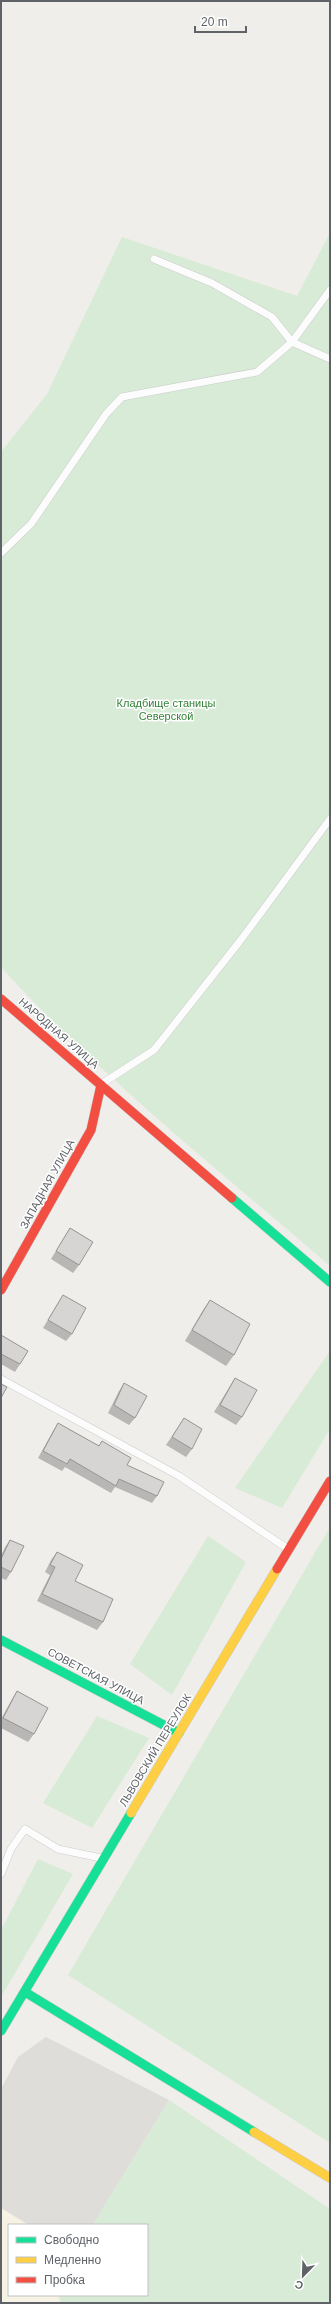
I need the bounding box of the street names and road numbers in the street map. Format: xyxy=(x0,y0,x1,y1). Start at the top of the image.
street label: НАРОДНАЯ УЛИЦА xyxy=(17,995,102,1071)
street label: ЗАПАДНАЯ УЛИЦА xyxy=(17,1137,77,1231)
street label: СОВЕТСКАЯ УЛИЦА xyxy=(46,1645,147,1707)
street label: ЛЬВОВСКИЙ ПЕРЕУЛОК xyxy=(117,1691,194,1808)

